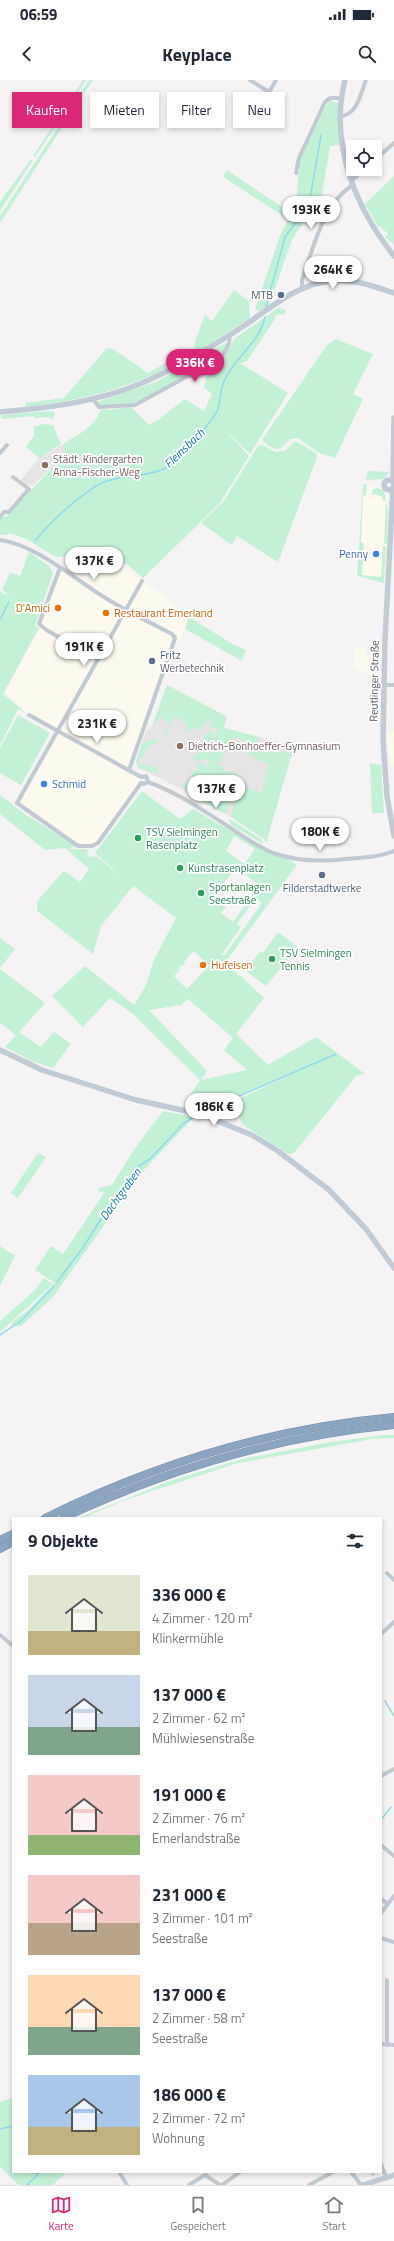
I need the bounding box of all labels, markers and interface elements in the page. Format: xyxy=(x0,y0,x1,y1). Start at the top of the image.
text: 06:59 xyxy=(20,3,57,26)
text: Keyplace xyxy=(162,41,232,68)
icon: back xyxy=(16,43,38,65)
icon: search xyxy=(356,43,378,65)
chip: Kaufen xyxy=(12,92,82,128)
chip: Mieten xyxy=(90,92,159,128)
chip: Filter xyxy=(167,92,225,128)
chip: Neu xyxy=(233,92,285,128)
map controls xyxy=(346,140,382,176)
button: locate xyxy=(346,140,382,176)
pin: 193K € xyxy=(278,196,344,230)
text: 193K € xyxy=(291,199,331,219)
pin: 264K € xyxy=(300,256,366,290)
text: 264K € xyxy=(313,259,353,279)
place label: MTB xyxy=(251,287,273,303)
marker: MTB xyxy=(276,290,286,300)
pin: 336K € xyxy=(162,349,228,383)
text: 336K € xyxy=(175,352,215,372)
water label: Fleinsbach xyxy=(159,423,209,472)
place label: Städt. Kindergarten Anna-Fischer-Weg xyxy=(53,451,143,480)
marker: Städt. Kindergarten Anna-Fischer-Weg xyxy=(40,460,50,470)
place label: Penny xyxy=(339,546,369,562)
pin: 137K € xyxy=(61,547,127,581)
marker: Penny xyxy=(371,549,381,559)
text: 137K € xyxy=(74,550,114,570)
place label: D'Amici xyxy=(16,600,50,616)
marker: D'Amici xyxy=(53,603,63,613)
place label: Restaurant Emerland xyxy=(114,605,213,621)
marker: Restaurant Emerland xyxy=(101,608,111,618)
pin: 191K € xyxy=(51,633,117,667)
text: 191K € xyxy=(64,636,104,656)
street label: Reutlinger Straße xyxy=(365,640,383,722)
place label: Fritz Werbetechnik xyxy=(160,647,225,676)
marker: Fritz Werbetechnik xyxy=(147,656,157,666)
pin: 231K € xyxy=(64,710,130,744)
text: 231K € xyxy=(77,713,117,733)
place label: Dietrich-Bonhoeffer-Gymnasium xyxy=(188,738,340,754)
marker: Dietrich-Bonhoeffer-Gymnasium xyxy=(175,741,185,751)
pin: 137K € xyxy=(183,775,249,809)
place label: Schmid xyxy=(52,776,86,792)
text: 137K € xyxy=(196,778,236,798)
marker: Schmid xyxy=(39,779,49,789)
pin: 180K € xyxy=(287,818,353,852)
text: 180K € xyxy=(300,821,340,841)
place label: TSV Sielmingen Rasenplatz xyxy=(146,824,218,853)
marker: TSV Sielmingen Rasenplatz xyxy=(133,833,143,843)
place label: Kunstrasenplatz xyxy=(188,860,263,876)
marker: Kunstrasenplatz xyxy=(175,863,185,873)
marker: Filderstadtwerke xyxy=(317,870,327,880)
place label: Sportanlagen Seestraße xyxy=(209,879,271,908)
place label: Filderstadtwerke xyxy=(283,880,362,896)
marker: Sportanlagen Seestraße xyxy=(196,888,206,898)
place label: TSV Sielmingen Tennis xyxy=(280,945,352,974)
marker: TSV Sielmingen Tennis xyxy=(267,954,277,964)
place label: Hufeisen xyxy=(211,957,252,973)
marker: Hufeisen xyxy=(198,960,208,970)
pin: 186K € xyxy=(181,1093,247,1127)
text: 186K € xyxy=(194,1096,234,1116)
water label: Dachtgraben xyxy=(94,1163,146,1224)
text: 9 Objekte xyxy=(28,1528,98,1554)
icon: filters xyxy=(344,1530,366,1552)
text: 336 000 € xyxy=(152,1582,226,1608)
icon: home xyxy=(60,1591,108,1639)
text: 4 Zimmer · 120 m² xyxy=(152,1608,253,1628)
text: Klinkermühle xyxy=(152,1628,224,1648)
text: 137 000 € xyxy=(152,1682,226,1708)
icon: home xyxy=(60,1691,108,1739)
text: 2 Zimmer · 62 m² xyxy=(152,1708,245,1728)
text: Mühlwiesenstraße xyxy=(152,1728,254,1748)
text: 191 000 € xyxy=(152,1782,226,1808)
icon: home xyxy=(60,1791,108,1839)
text: 2 Zimmer · 76 m² xyxy=(152,1808,245,1828)
text: Emerlandstraße xyxy=(152,1828,240,1848)
text: 231 000 € xyxy=(152,1882,226,1908)
icon: home xyxy=(60,1891,108,1939)
text: 3 Zimmer · 101 m² xyxy=(152,1908,253,1928)
text: Seestraße xyxy=(152,1928,208,1948)
text: 137 000 € xyxy=(152,1982,226,2008)
icon: home xyxy=(60,1991,108,2039)
text: 2 Zimmer · 58 m² xyxy=(152,2008,245,2028)
text: Seestraße xyxy=(152,2028,208,2048)
text: 186 000 € xyxy=(152,2082,226,2108)
icon: home xyxy=(60,2091,108,2139)
text: 2 Zimmer · 72 m² xyxy=(152,2108,245,2128)
text: Wohnung xyxy=(152,2128,205,2148)
tab: Karte xyxy=(48,2194,73,2234)
tab: Gespeichert xyxy=(170,2194,226,2234)
tab: Start xyxy=(323,2194,346,2234)

